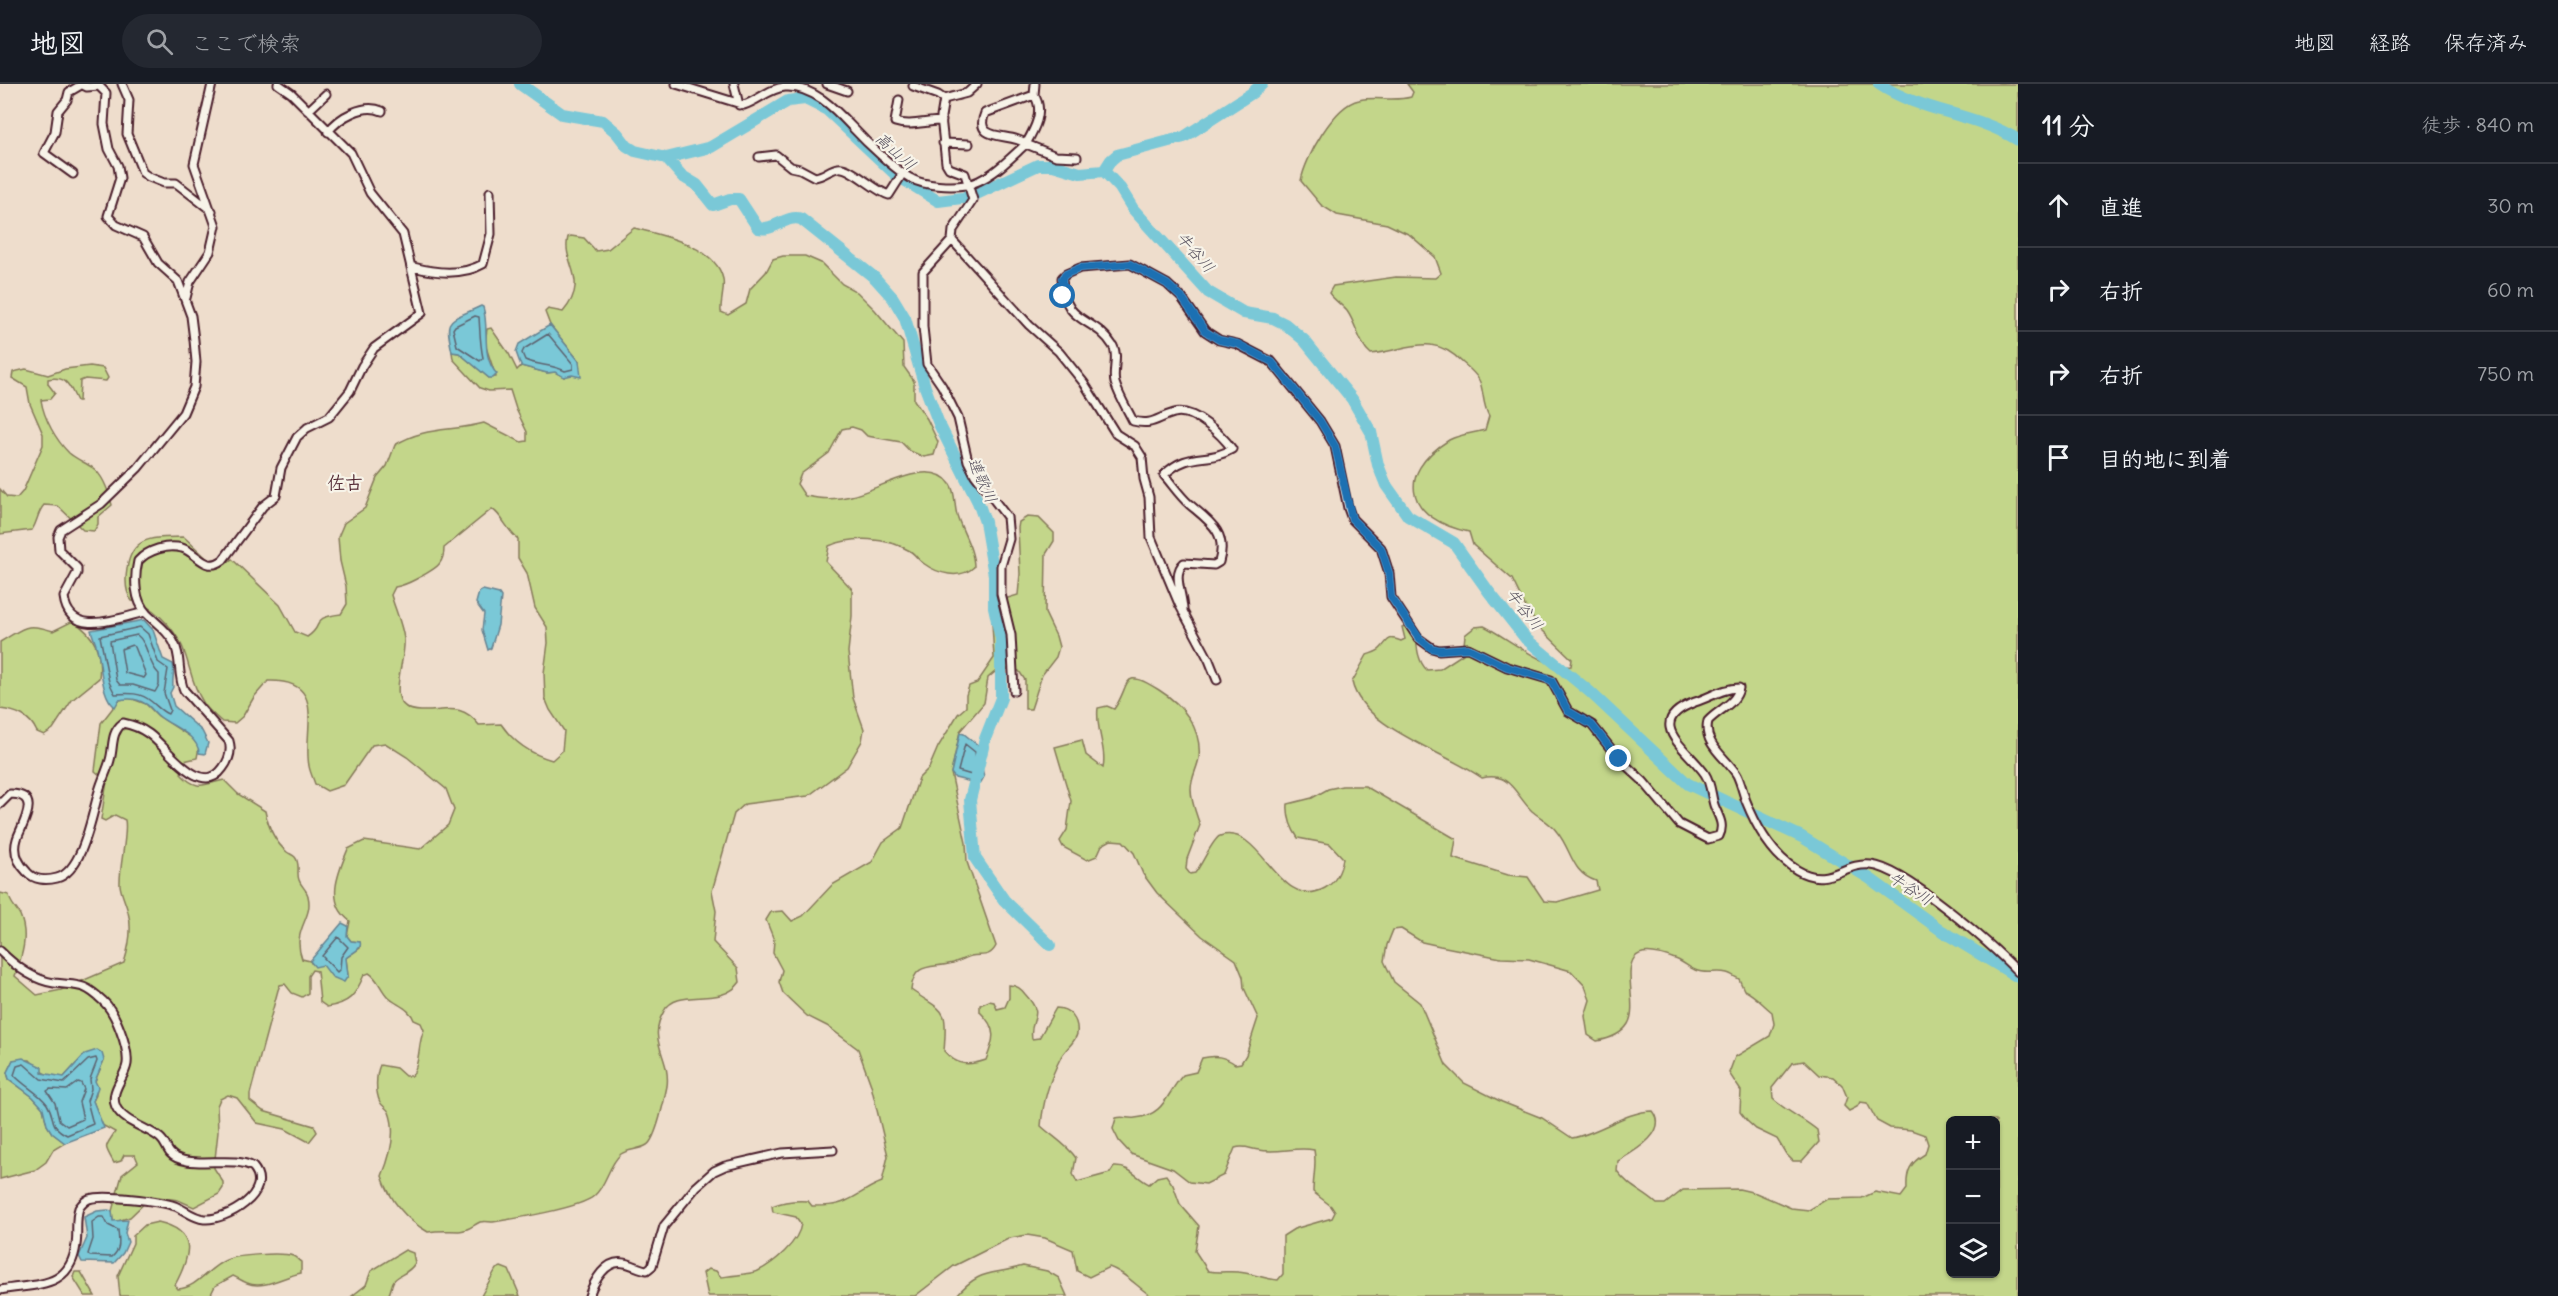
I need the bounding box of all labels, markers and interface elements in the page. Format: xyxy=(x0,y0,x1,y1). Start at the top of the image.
search box xyxy=(122,14,542,68)
text: 地図 xyxy=(30,25,86,61)
icon: search xyxy=(143,25,176,58)
text: ここで検索 xyxy=(191,29,301,57)
text: 地図 xyxy=(2294,29,2336,56)
text: 経路 xyxy=(2369,29,2411,56)
text: 保存済み xyxy=(2444,29,2528,56)
text: 11 分 xyxy=(2042,109,2095,142)
text: 徒歩 · 840 m xyxy=(2422,112,2534,137)
water label: 高山川 xyxy=(871,128,921,174)
icon: ahead xyxy=(2042,189,2075,222)
text: 直進 xyxy=(2099,193,2143,221)
text: 30 m xyxy=(2487,193,2534,218)
water label: 牛谷川 xyxy=(1173,227,1219,277)
icon: right xyxy=(2042,273,2075,306)
text: 右折 xyxy=(2099,277,2143,305)
text: 60 m xyxy=(2487,277,2534,302)
route start xyxy=(1049,282,1075,308)
icon: right xyxy=(2042,357,2075,390)
text: 右折 xyxy=(2099,361,2143,389)
text: 750 m xyxy=(2477,361,2534,386)
icon: arrive xyxy=(2042,441,2075,474)
text: 目的地に到着 xyxy=(2099,445,2231,473)
water label: 連歌川 xyxy=(964,454,1002,506)
district label: 佐古 xyxy=(327,471,363,494)
water label: 牛谷川 xyxy=(1502,584,1548,634)
route end xyxy=(1605,745,1631,771)
water label: 牛谷川 xyxy=(1885,867,1937,909)
map controls xyxy=(1946,1116,2000,1278)
button: + xyxy=(1946,1116,2000,1170)
button: − xyxy=(1946,1170,2000,1224)
button: layers xyxy=(1946,1224,2000,1278)

